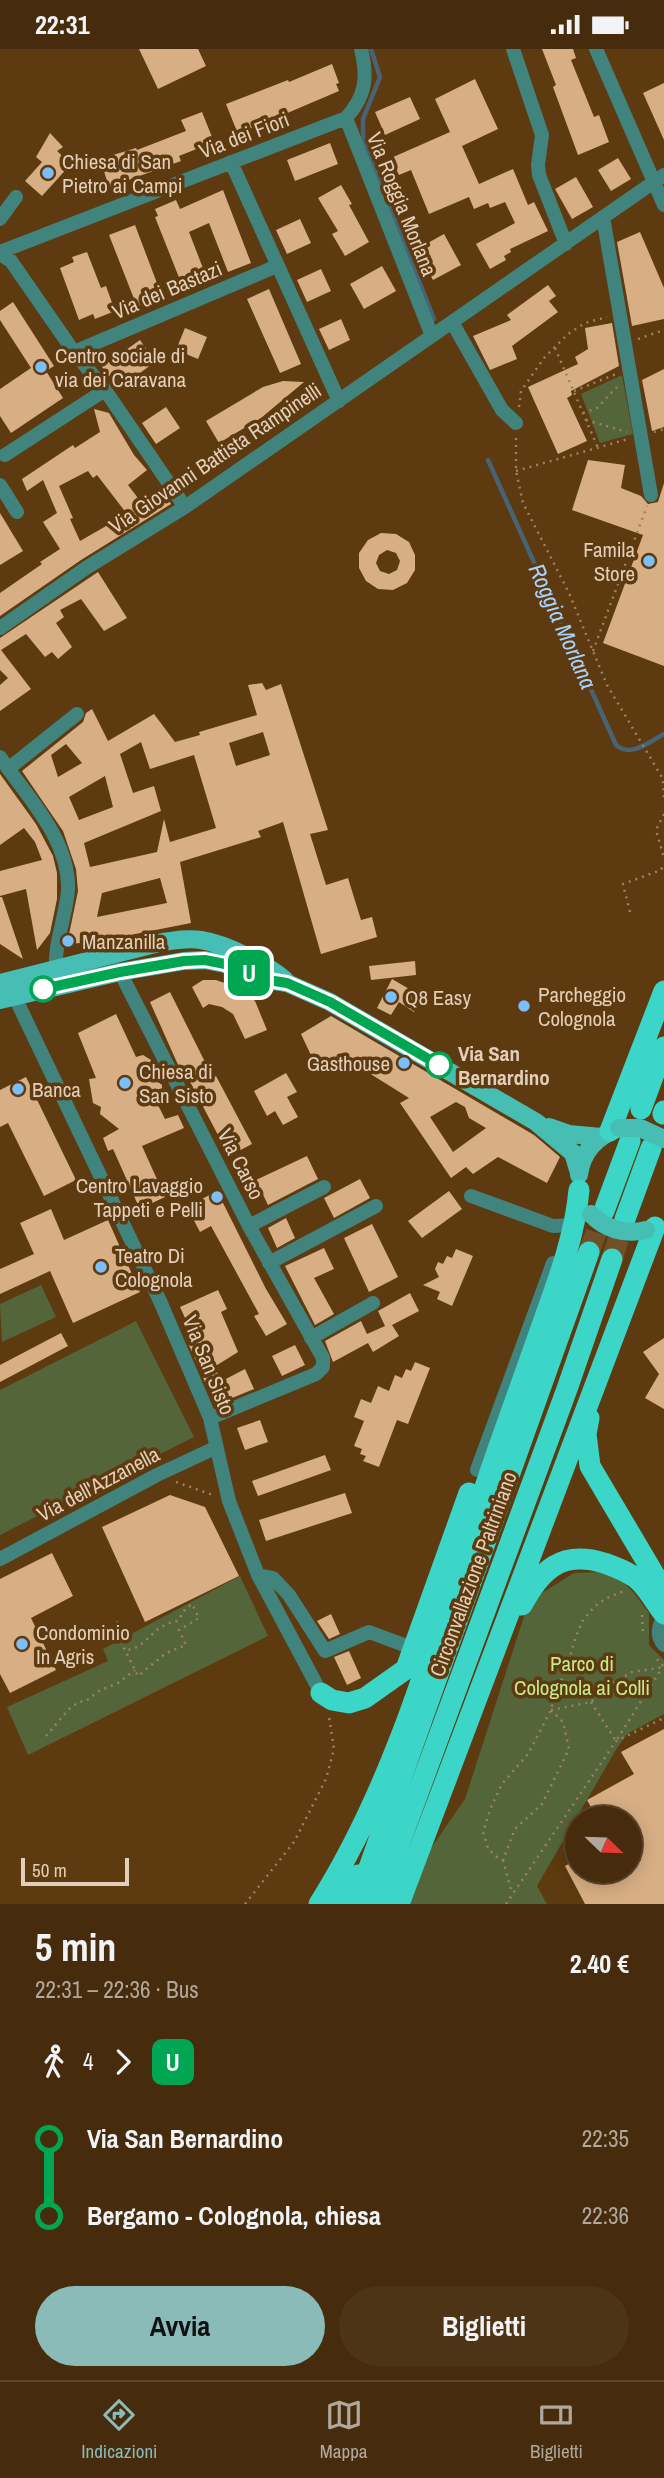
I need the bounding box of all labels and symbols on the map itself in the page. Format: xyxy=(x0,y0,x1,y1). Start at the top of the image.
street label: Via dei Fiori xyxy=(195,105,293,165)
street label: Via Roggia Morlana xyxy=(360,128,444,281)
place label: Chiesa di San Pietro ai Campi xyxy=(62,147,183,200)
marker: Chiesa di San Pietro ai Campi xyxy=(40,165,56,181)
street label: Via dei Bastazi xyxy=(108,254,226,326)
place label: Centro sociale di via dei Caravana xyxy=(55,341,187,394)
marker: Centro sociale di via dei Caravana xyxy=(33,359,49,375)
street label: Via Giovanni Battista Rampinelli xyxy=(103,376,327,540)
place label: Famila Store xyxy=(583,535,635,588)
marker: Famila Store xyxy=(641,553,657,569)
water label: Roggia Morlana xyxy=(522,558,604,694)
place label: Manzanilla xyxy=(82,927,166,956)
marker: Manzanilla xyxy=(60,933,76,949)
line badge: U xyxy=(226,950,272,996)
unlabelled marker xyxy=(30,976,56,1002)
place label: Parcheggio Colognola xyxy=(538,980,626,1033)
place label: Q8 Easy xyxy=(405,983,471,1012)
marker: Q8 Easy xyxy=(383,989,399,1005)
marker: Parcheggio Colognola xyxy=(516,998,532,1014)
place label: Via San Bernardino xyxy=(458,1039,550,1092)
place label: Gasthouse xyxy=(307,1049,390,1078)
marker: Via San Bernardino xyxy=(426,1052,452,1078)
marker: Gasthouse xyxy=(396,1055,412,1071)
place label: Chiesa di San Sisto xyxy=(139,1057,214,1110)
place label: Banca xyxy=(32,1075,81,1104)
marker: Chiesa di San Sisto xyxy=(117,1075,133,1091)
marker: Banca xyxy=(10,1081,26,1097)
street label: Via Carso xyxy=(211,1123,271,1205)
place label: Centro Lavaggio Tappeti e Pelli xyxy=(76,1171,203,1224)
marker: Centro Lavaggio Tappeti e Pelli xyxy=(209,1189,225,1205)
place label: Teatro Di Colognola xyxy=(115,1241,193,1294)
marker: Teatro Di Colognola xyxy=(93,1259,109,1275)
street label: Via San Sisto xyxy=(176,1311,242,1419)
street label: Via dell'Azzanella xyxy=(32,1439,165,1529)
street label: Circonvallazione Paltriniano xyxy=(422,1467,524,1681)
place label: Condominio In Agris xyxy=(36,1618,130,1671)
marker: Condominio In Agris xyxy=(14,1636,30,1652)
park label: Parco di Colognola ai Colli xyxy=(514,1649,650,1702)
north arrow xyxy=(565,1806,642,1883)
scale bar xyxy=(21,1855,130,1887)

